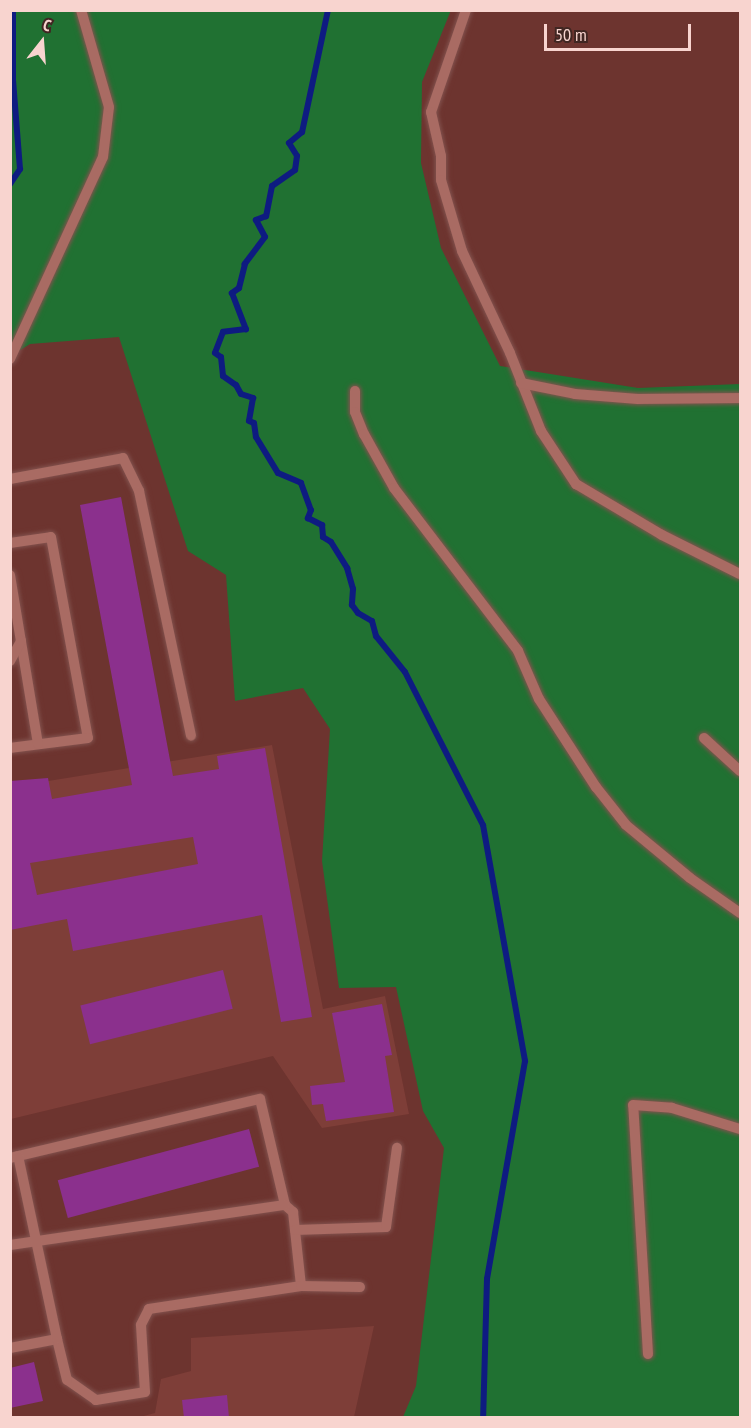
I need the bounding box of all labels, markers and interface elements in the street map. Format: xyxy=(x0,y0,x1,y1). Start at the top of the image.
north arrow xyxy=(12,12,72,72)
scale bar xyxy=(547,12,694,50)
text: С xyxy=(41,14,54,35)
text: 50 m xyxy=(555,23,587,46)

